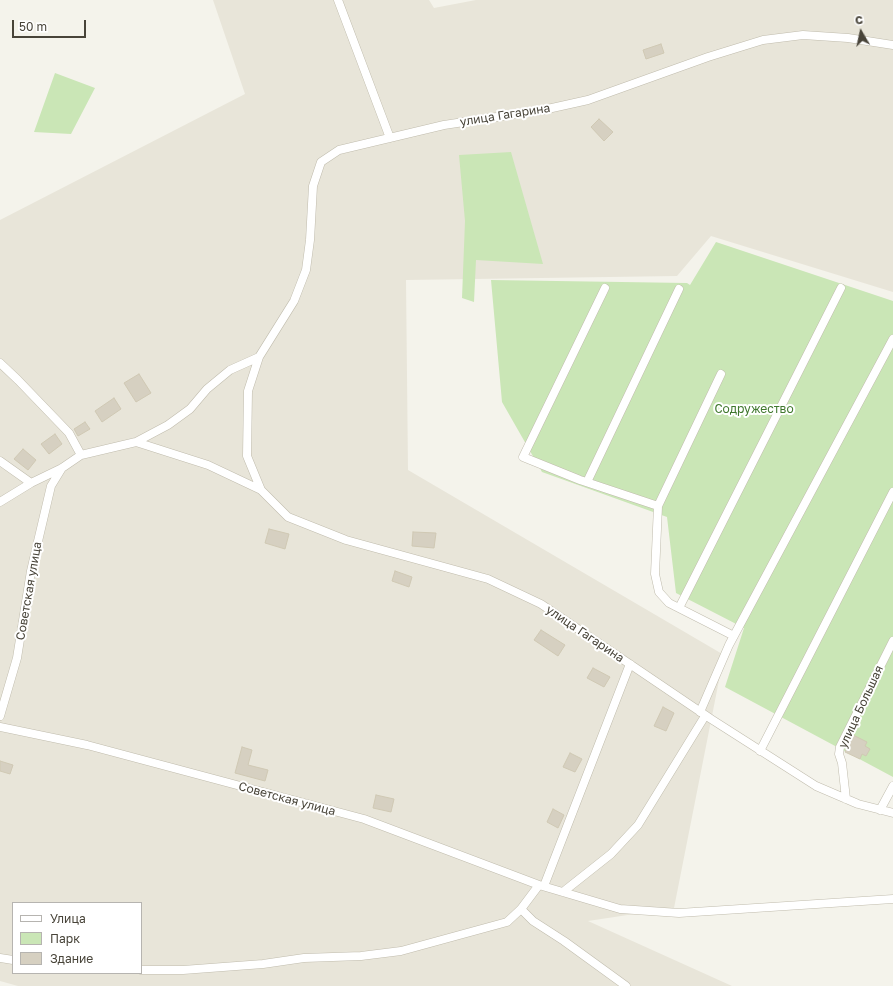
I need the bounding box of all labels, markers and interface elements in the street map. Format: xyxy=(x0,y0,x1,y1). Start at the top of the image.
scale bar xyxy=(14,12,88,38)
north arrow xyxy=(841,12,881,52)
text: С xyxy=(854,13,864,27)
text: 50 m xyxy=(19,19,47,34)
street label: улица Гагарина xyxy=(459,101,551,129)
park label: Содружество xyxy=(714,402,794,416)
street label: Советская улица xyxy=(13,541,45,641)
street label: улица Гагарина xyxy=(543,602,627,666)
street label: улица Большая xyxy=(835,663,887,751)
street label: Советская улица xyxy=(237,779,337,819)
legend xyxy=(12,902,142,974)
text: Улица xyxy=(50,911,86,926)
text: Парк xyxy=(50,931,80,946)
text: Здание xyxy=(50,951,93,966)

